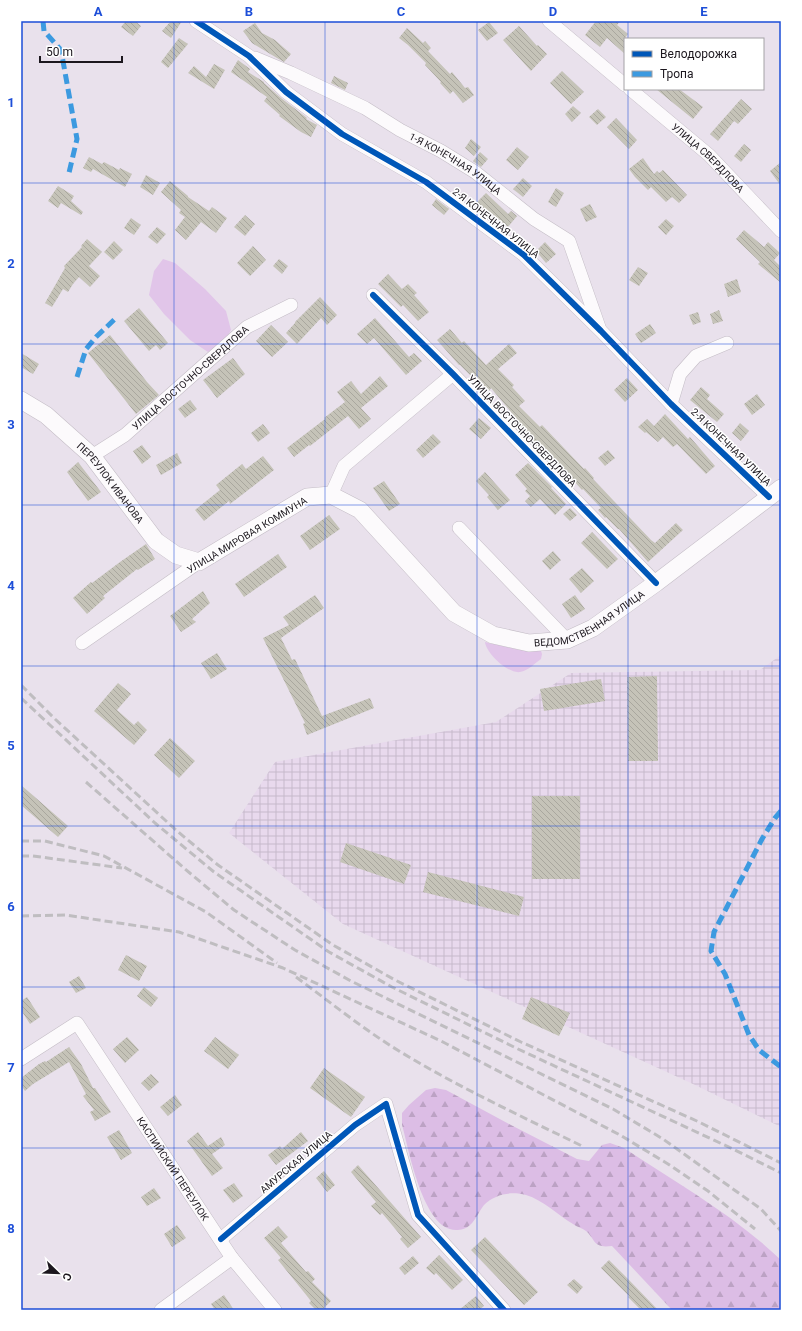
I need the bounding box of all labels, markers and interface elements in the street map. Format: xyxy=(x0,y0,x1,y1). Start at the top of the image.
text: A xyxy=(94,4,103,19)
text: B xyxy=(245,4,253,19)
text: C xyxy=(397,4,406,19)
text: D xyxy=(549,4,557,19)
text: E xyxy=(700,4,708,19)
scale bar xyxy=(40,38,122,64)
legend xyxy=(624,38,764,90)
text: 50 m xyxy=(46,45,73,59)
text: Велодорожка xyxy=(660,47,737,61)
text: Тропа xyxy=(660,67,694,81)
text: 1 xyxy=(7,95,15,110)
street label: УЛИЦА СВЕРДЛОВА xyxy=(670,121,747,195)
street label: 1-Я КОНЕЧНАЯ УЛИЦА xyxy=(408,130,504,197)
street label: 2-Я КОНЕЧНАЯ УЛИЦА xyxy=(451,186,542,261)
text: 2 xyxy=(7,256,15,271)
street label: УЛИЦА ВОСТОЧНО-СВЕРДЛОВА xyxy=(130,323,251,432)
street label: УЛИЦА ВОСТОЧНО-СВЕРДЛОВА xyxy=(466,373,579,489)
street label: 2-Я КОНЕЧНАЯ УЛИЦА xyxy=(689,406,774,488)
text: 3 xyxy=(7,417,15,432)
street label: ПЕРЕУЛОК ИВАНОВА xyxy=(75,440,146,526)
street label: УЛИЦА МИРОВАЯ КОММУНА xyxy=(185,495,309,575)
text: 4 xyxy=(7,578,15,593)
street label: ВЕДОМСТВЕННАЯ УЛИЦА xyxy=(533,588,646,648)
text: 5 xyxy=(7,738,15,753)
text: 6 xyxy=(7,899,15,914)
text: 7 xyxy=(7,1060,15,1075)
street label: КАСПИЙСКИЙ ПЕРЕУЛОК xyxy=(135,1115,211,1223)
street label: АМУРСКАЯ УЛИЦА xyxy=(258,1128,334,1195)
text: 8 xyxy=(7,1221,15,1236)
north arrow xyxy=(38,1253,78,1293)
text: С xyxy=(59,1271,74,1283)

